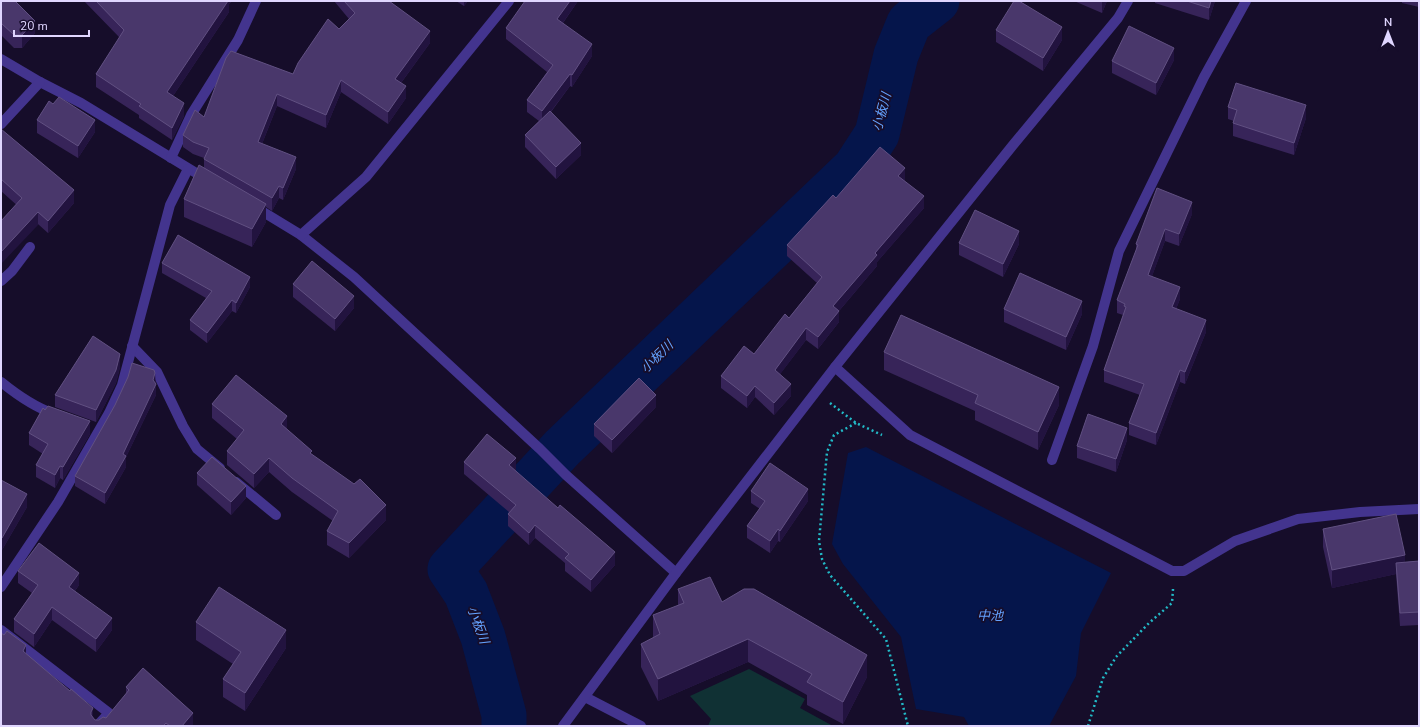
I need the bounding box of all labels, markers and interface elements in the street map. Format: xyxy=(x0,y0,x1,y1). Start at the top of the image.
scale bar xyxy=(14,12,89,38)
north arrow xyxy=(1368,12,1408,52)
text: N xyxy=(1384,15,1392,30)
text: 20 m xyxy=(20,18,48,34)
water label: 小板川 xyxy=(868,89,896,133)
water label: 小板川 xyxy=(637,336,679,377)
water label: 小板川 xyxy=(463,604,494,648)
water label: 中池 xyxy=(977,607,1005,625)

